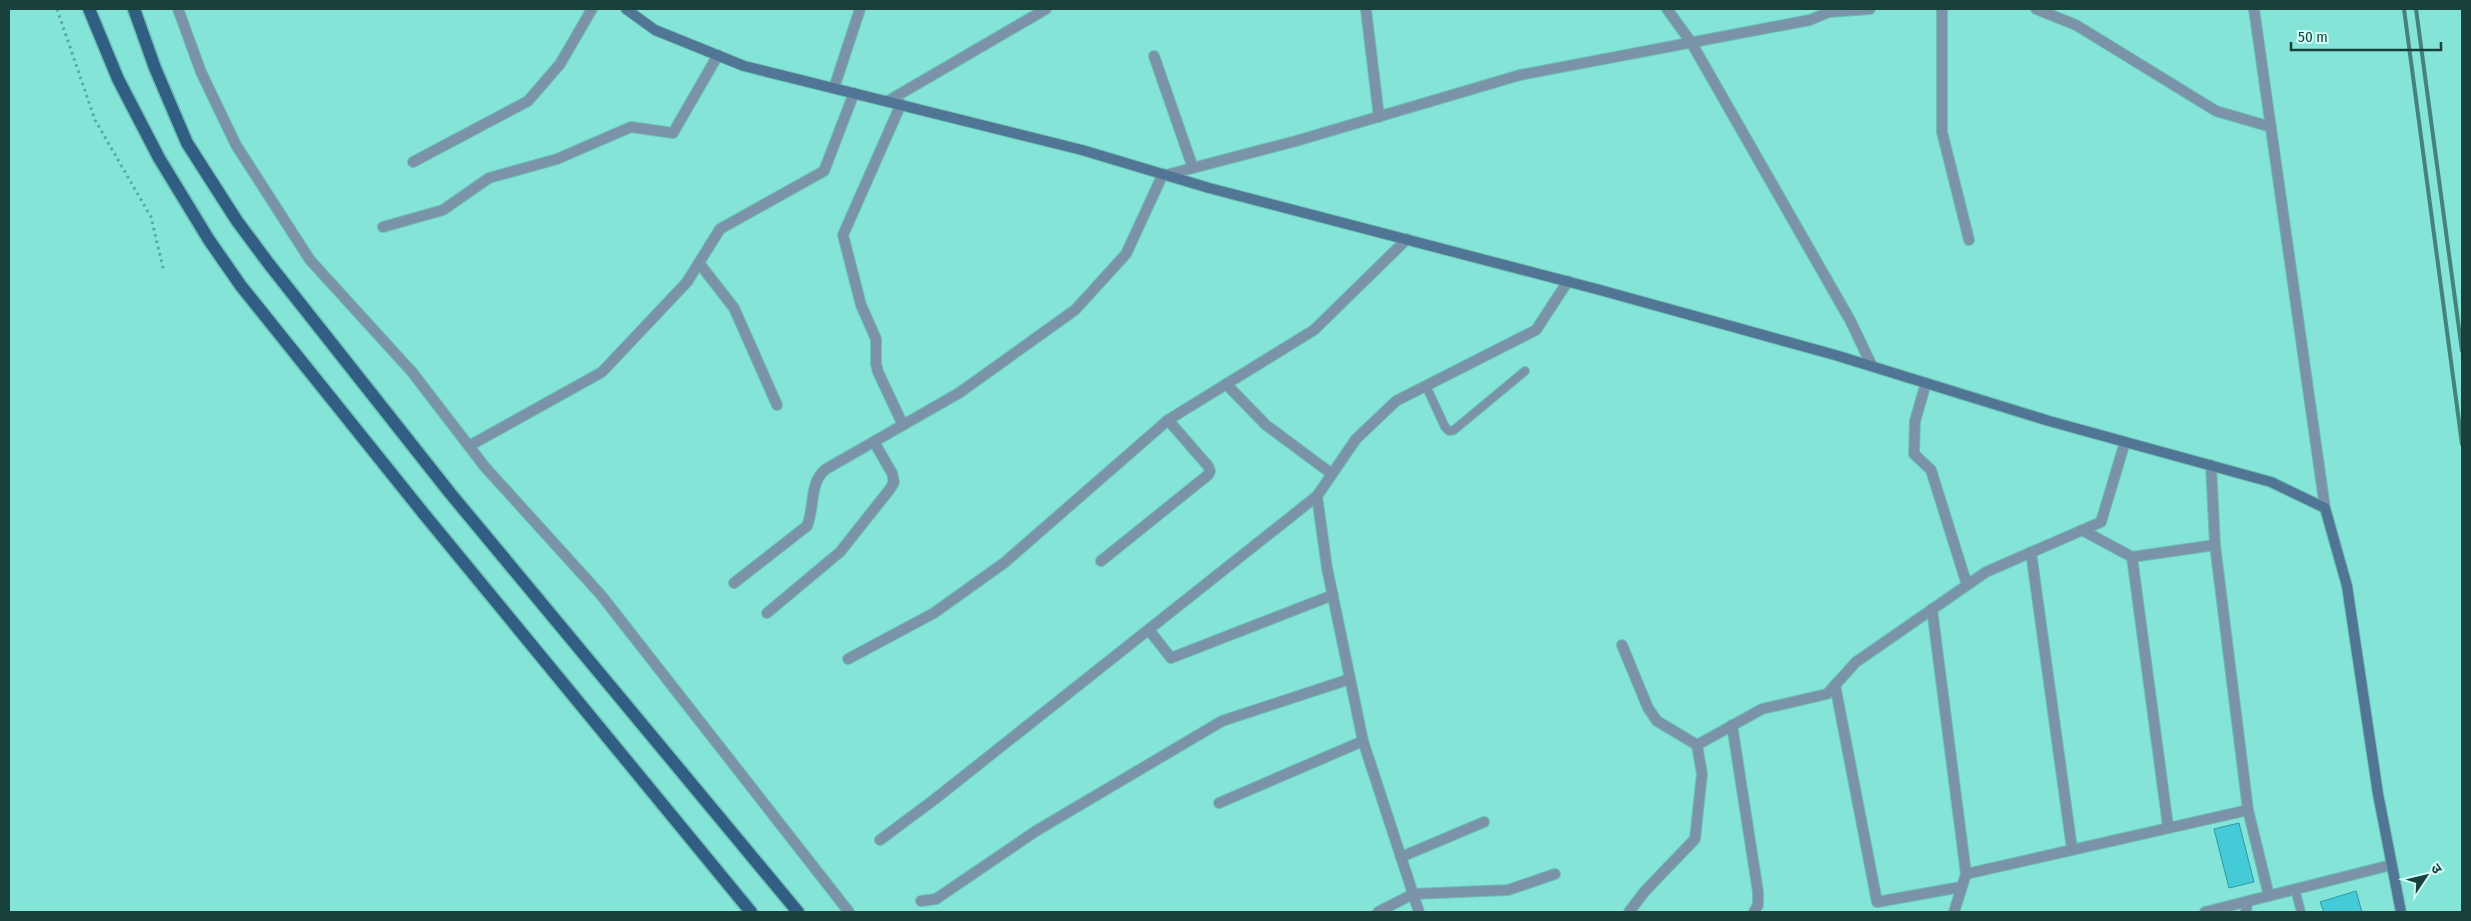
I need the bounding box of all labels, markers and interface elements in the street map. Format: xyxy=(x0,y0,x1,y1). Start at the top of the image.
scale bar xyxy=(2291,20,2441,52)
text: 50 m xyxy=(2298,28,2328,46)
north arrow xyxy=(2401,851,2451,901)
text: उ xyxy=(2427,861,2446,878)

